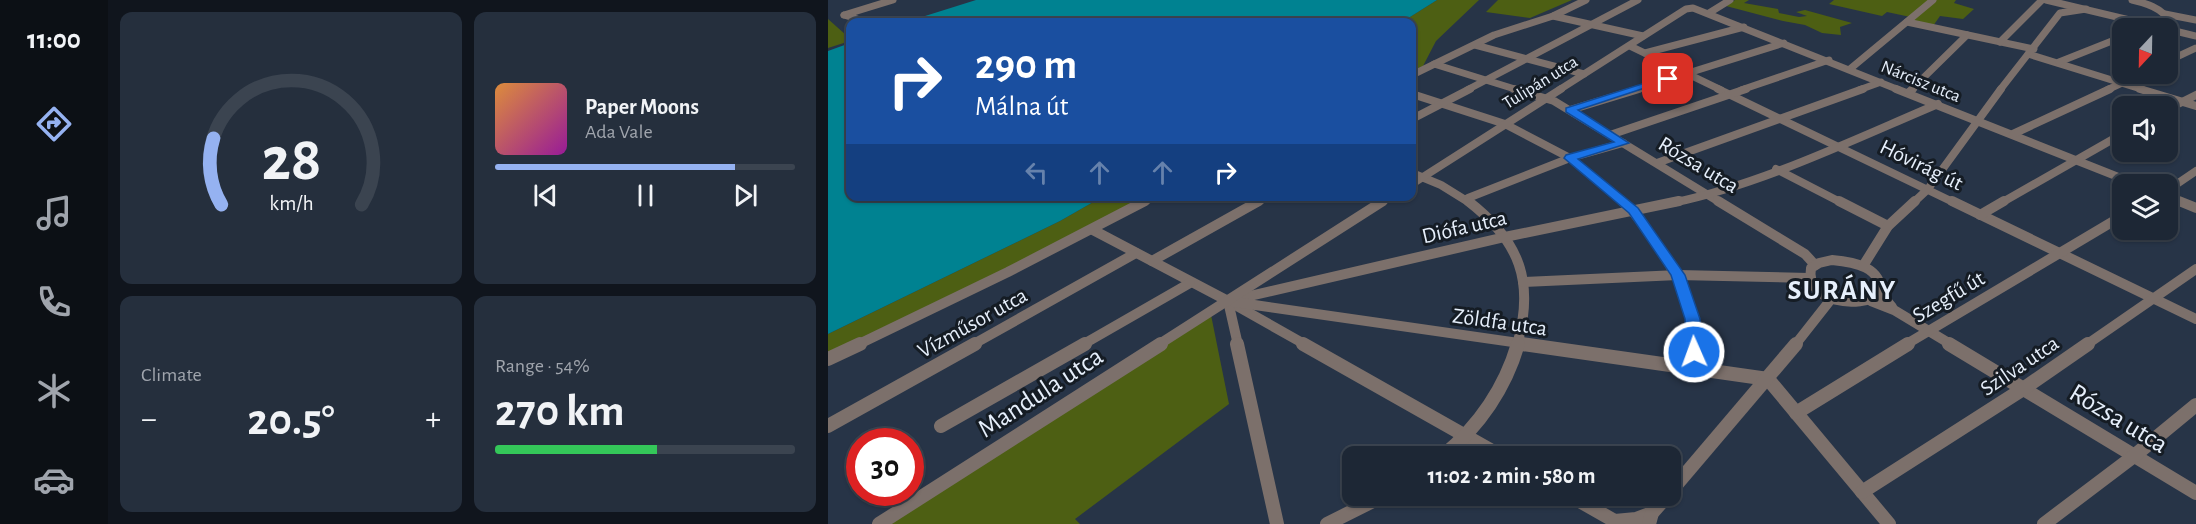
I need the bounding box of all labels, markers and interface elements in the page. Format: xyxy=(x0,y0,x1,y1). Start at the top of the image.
north arrow xyxy=(2112,18,2178,84)
map controls xyxy=(2112,18,2178,240)
text: 11:00 xyxy=(27,26,81,53)
icon: right xyxy=(876,42,954,120)
text: 290 m xyxy=(975,44,1077,86)
street label: Tulipán utca xyxy=(1500,53,1581,113)
pin xyxy=(1642,53,1693,104)
street label: Nárcisz utca xyxy=(1878,58,1963,106)
icon: arrive xyxy=(1651,62,1684,95)
text: Málna út xyxy=(975,93,1068,120)
text: Paper Moons xyxy=(585,96,699,118)
button: sound xyxy=(2112,96,2178,162)
icon: directions xyxy=(33,103,75,145)
text: Ada Vale xyxy=(585,122,653,142)
text: 28 xyxy=(261,129,321,191)
street label: Rózsa utca xyxy=(1655,132,1742,197)
street label: Hóvirág út xyxy=(1877,135,1967,194)
icon: left xyxy=(1020,156,1053,189)
icon: ahead xyxy=(1083,156,1116,189)
icon: ahead xyxy=(1146,156,1179,189)
icon: right xyxy=(1209,156,1242,189)
button: layers xyxy=(2112,174,2178,240)
icon: previous xyxy=(529,179,562,212)
icon: pause xyxy=(629,179,662,212)
icon: next xyxy=(729,179,762,212)
icon: music xyxy=(33,192,75,234)
text: km/h xyxy=(269,193,313,214)
street label: Diófa utca xyxy=(1420,207,1509,247)
street label: Szegfű út xyxy=(1909,267,1988,327)
district label: SURÁNY xyxy=(1787,274,1897,305)
icon: phone xyxy=(33,281,75,323)
street label: Vízműsor utca xyxy=(914,284,1031,362)
street label: Zöldfa utca xyxy=(1451,304,1549,340)
position arrow xyxy=(1662,320,1726,384)
street label: Szilva utca xyxy=(1976,332,2063,400)
street label: Mandula utca xyxy=(973,342,1108,443)
text: Range · 54% xyxy=(495,356,590,376)
text: Climate xyxy=(141,365,202,385)
icon: climate xyxy=(33,370,75,412)
street label: Rózsa utca xyxy=(2065,379,2173,458)
text: 270 km xyxy=(495,389,624,434)
text: 20.5° xyxy=(247,398,335,443)
text: − xyxy=(141,403,157,436)
text: + xyxy=(425,403,441,436)
speed limit sign: 30 xyxy=(846,428,924,506)
icon: car xyxy=(33,459,75,501)
text: 11:02 · 2 min · 580 m xyxy=(1428,465,1595,487)

